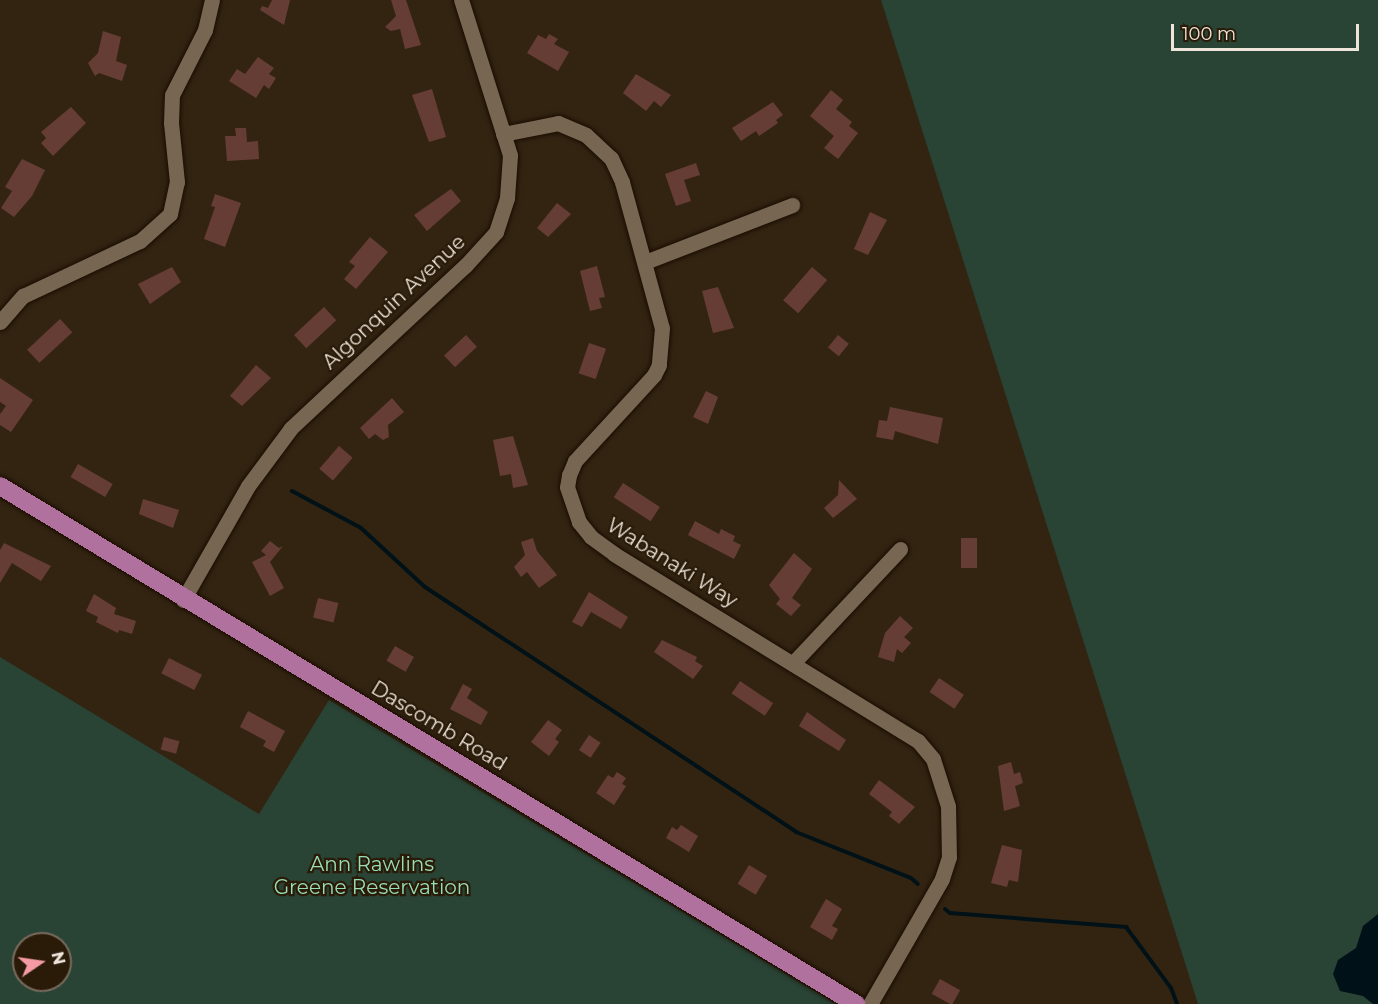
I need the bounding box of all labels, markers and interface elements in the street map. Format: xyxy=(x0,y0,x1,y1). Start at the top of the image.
scale bar xyxy=(1174,12,1362,50)
text: 100 m xyxy=(1182,23,1236,45)
street label: Algonquin Avenue xyxy=(318,230,470,374)
street label: Wabanaki Way xyxy=(602,513,742,613)
street label: Dascomb Road xyxy=(367,676,511,776)
park label: Ann Rawlins Greene Reservation xyxy=(274,853,470,900)
north arrow xyxy=(12,932,72,992)
text: N xyxy=(47,950,69,967)

